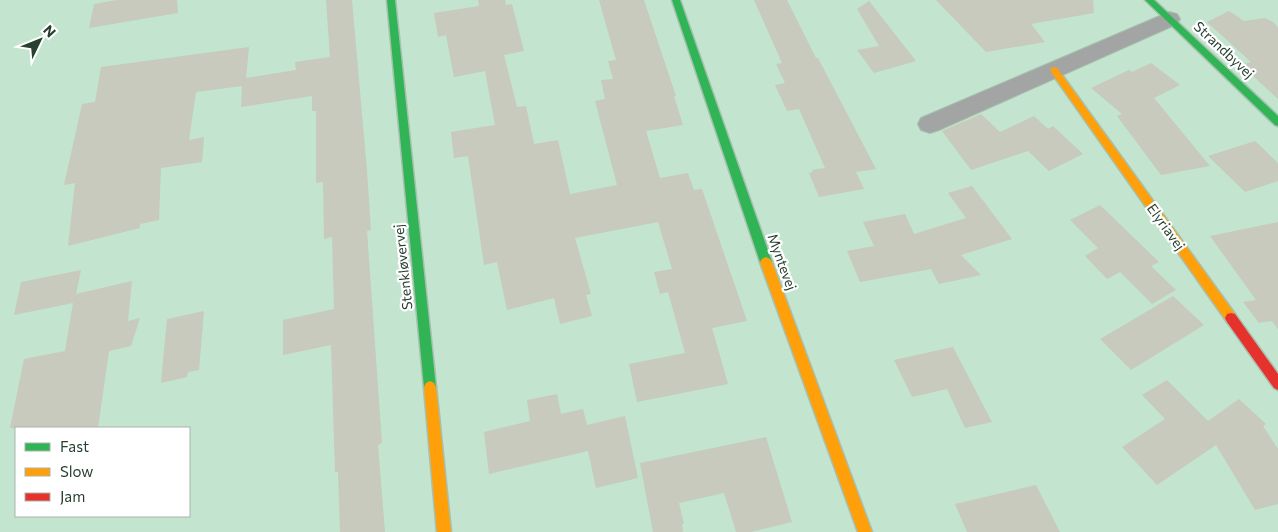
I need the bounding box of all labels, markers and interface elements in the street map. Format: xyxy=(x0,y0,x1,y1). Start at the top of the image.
north arrow xyxy=(15,15,65,65)
street label: Strandbyvej xyxy=(1191,18,1258,82)
text: N xyxy=(40,21,60,40)
street label: Elyriavej xyxy=(1144,200,1189,253)
street label: Stenkløvervej xyxy=(390,223,415,311)
street label: Myntevej xyxy=(764,231,801,292)
legend xyxy=(15,427,190,517)
text: Fast xyxy=(60,437,89,455)
text: Slow xyxy=(60,462,93,480)
text: Jam xyxy=(60,487,85,505)

